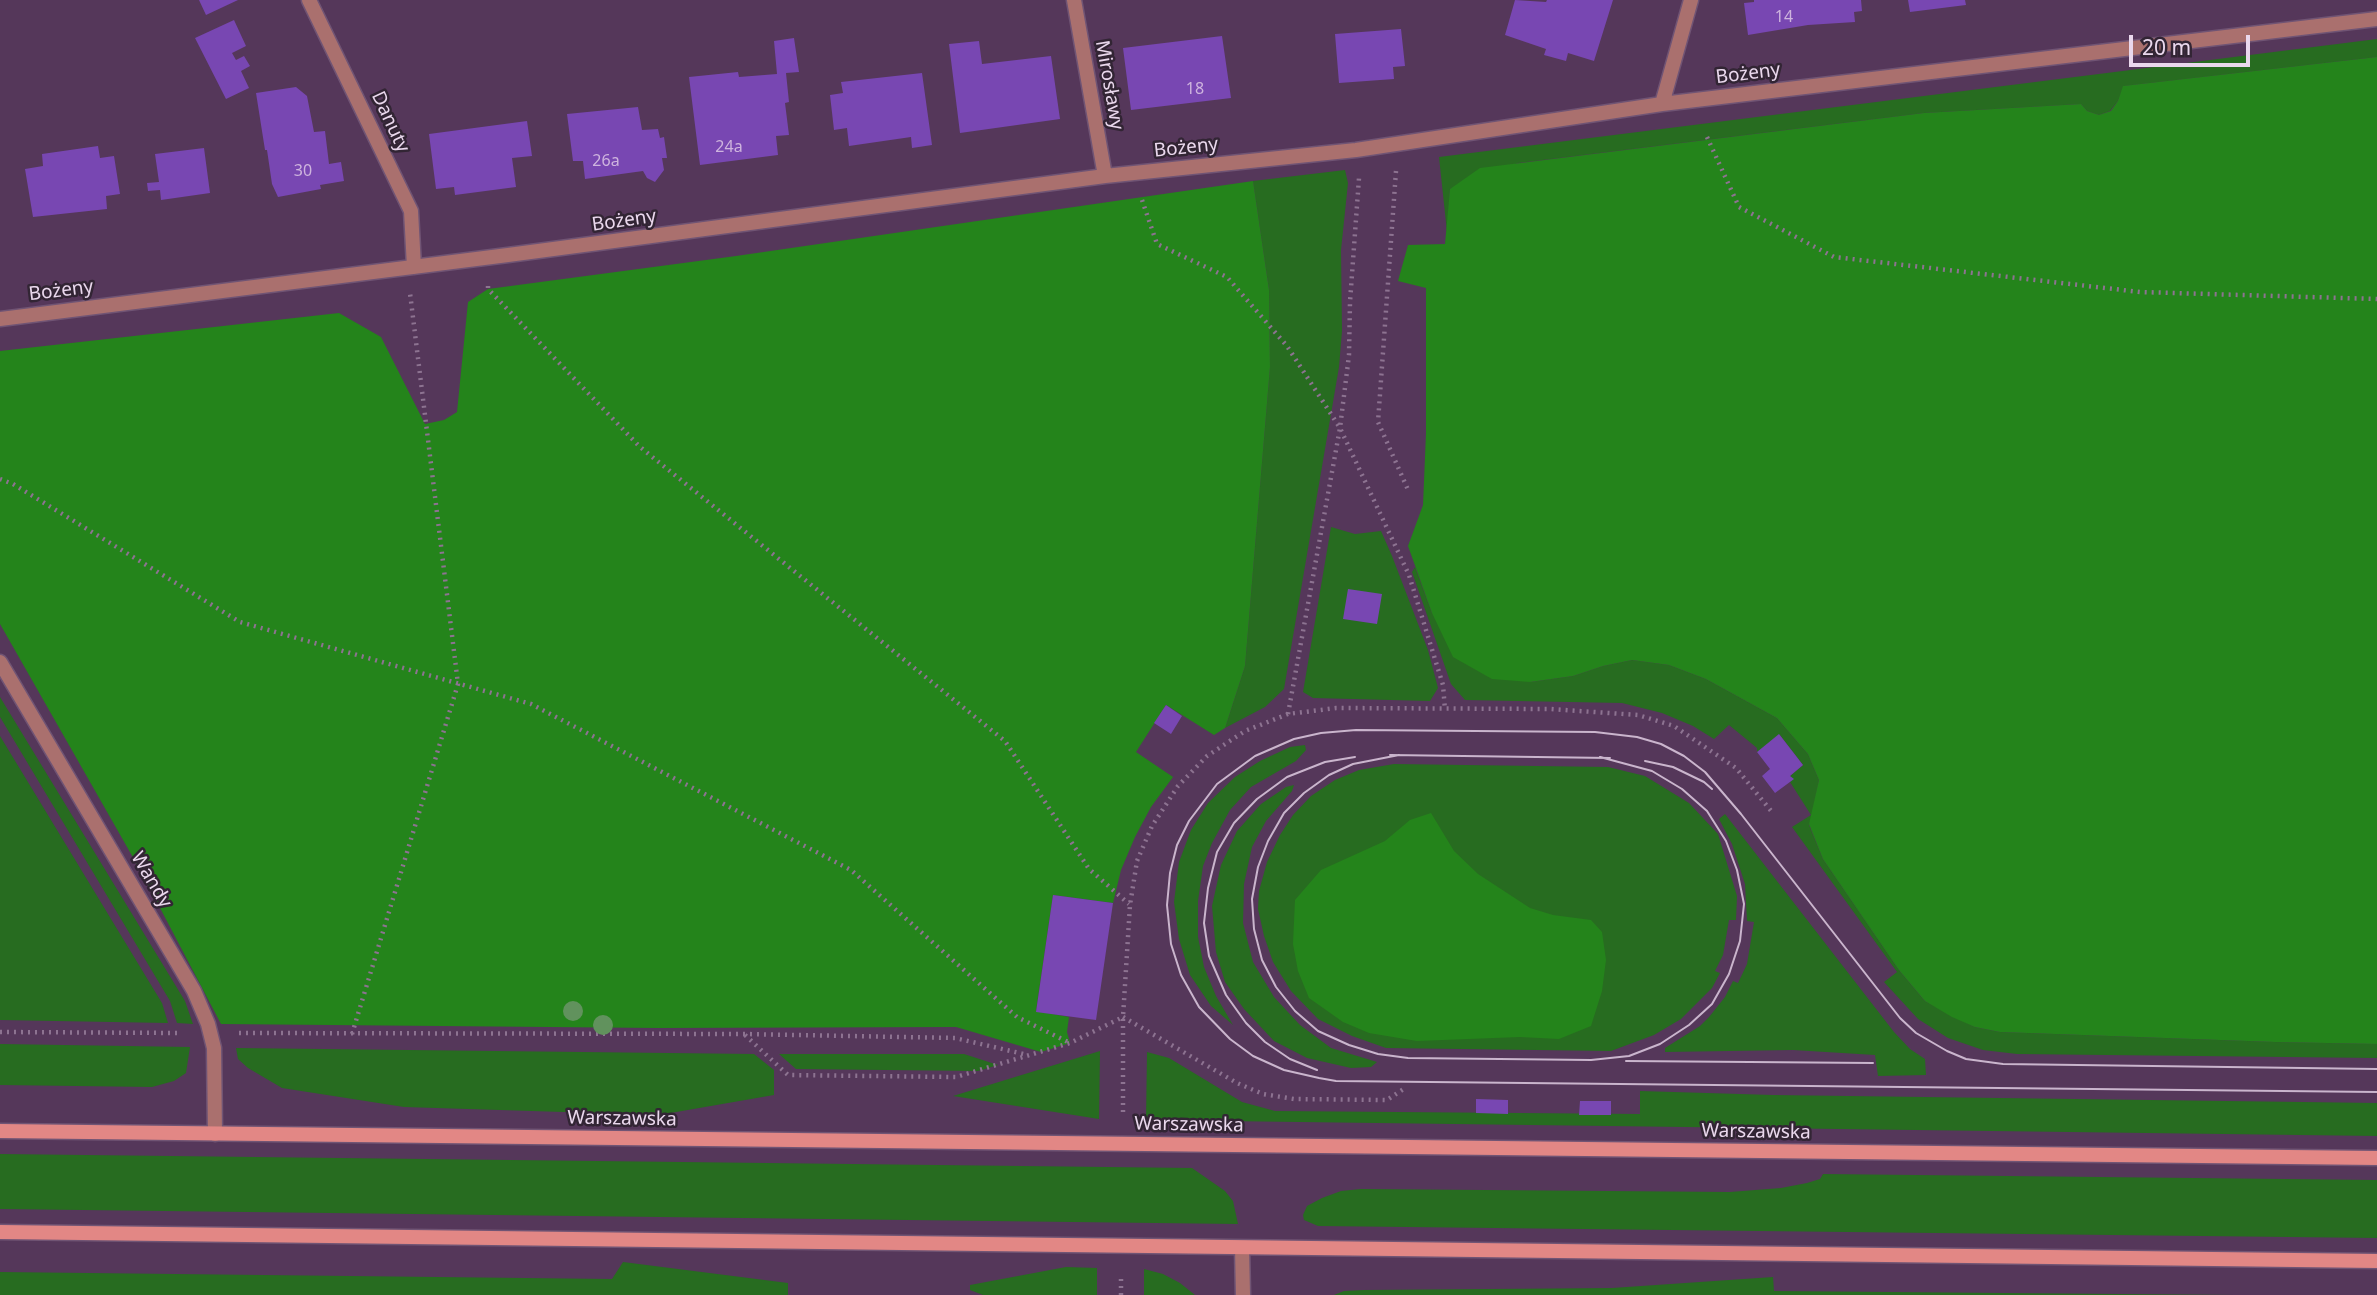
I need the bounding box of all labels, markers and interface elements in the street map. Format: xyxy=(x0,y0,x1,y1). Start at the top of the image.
house number: 14 xyxy=(1775,7,1793,27)
scale bar xyxy=(2132,21,2253,65)
text: 20 m xyxy=(2142,33,2191,61)
street label: Mirosławy xyxy=(1090,39,1128,131)
street label: Bożeny xyxy=(1714,59,1782,89)
house number: 18 xyxy=(1186,79,1204,99)
street label: Danuty xyxy=(366,88,414,156)
street label: Bożeny xyxy=(1153,133,1219,163)
house number: 24a xyxy=(715,137,743,157)
house number: 26a xyxy=(592,151,620,171)
house number: 30 xyxy=(294,161,312,181)
street label: Bożeny xyxy=(590,205,658,237)
street label: Bożeny xyxy=(27,276,95,306)
street label: Wandy xyxy=(126,848,176,912)
street label: Warszawska xyxy=(567,1107,677,1131)
street label: Warszawska xyxy=(1134,1113,1244,1137)
street label: Warszawska xyxy=(1701,1120,1811,1144)

